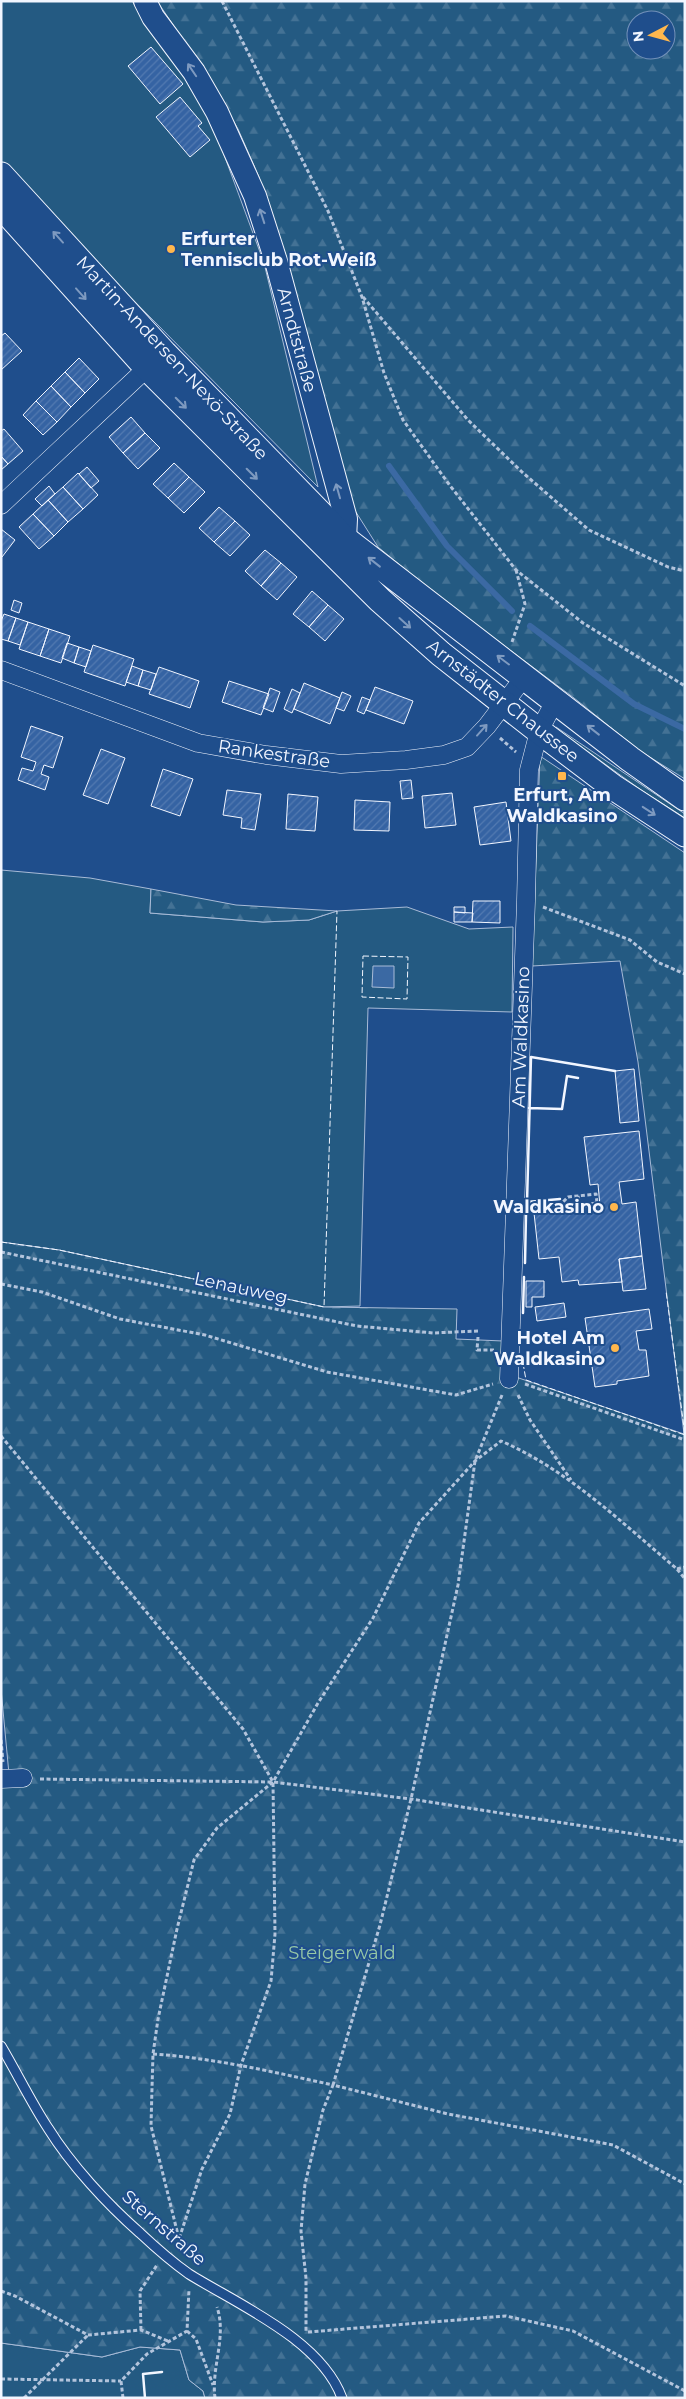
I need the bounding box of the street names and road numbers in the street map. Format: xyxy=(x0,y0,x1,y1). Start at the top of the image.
street label: Martin-Andersen-Nexö-Straße xyxy=(71,251,273,465)
street label: Arndtstraße xyxy=(272,285,322,395)
street label: Arnstädter Chaussee xyxy=(422,635,584,767)
street label: Rankestraße xyxy=(216,735,332,773)
street label: Am Waldkasino xyxy=(508,966,534,1108)
street label: Lenauweg xyxy=(192,1267,290,1309)
street label: Sternstraße xyxy=(117,2185,211,2271)

